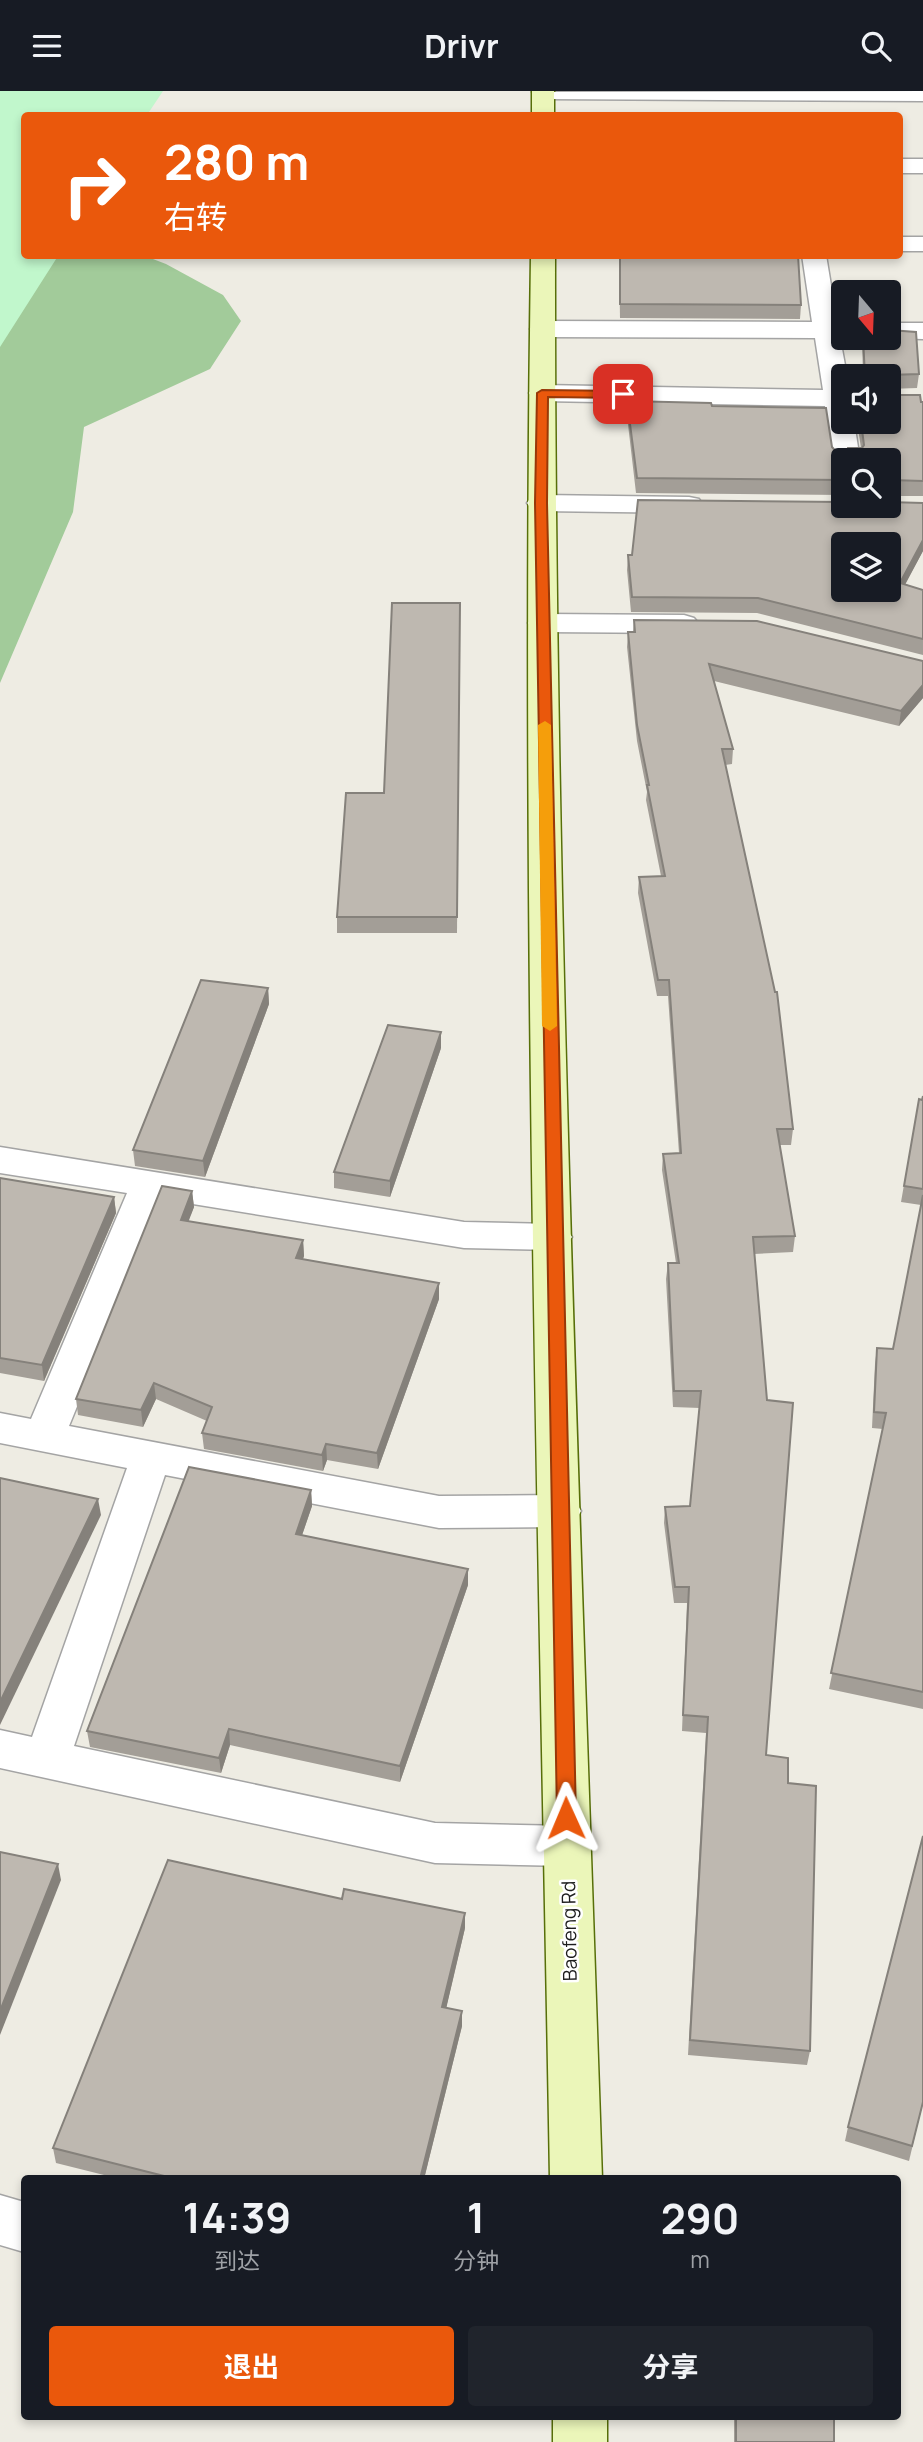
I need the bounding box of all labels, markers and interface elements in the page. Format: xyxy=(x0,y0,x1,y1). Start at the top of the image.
text: Drivr xyxy=(424,24,499,68)
icon: menu xyxy=(28,27,66,65)
icon: search xyxy=(857,27,895,65)
text: 280 m xyxy=(164,128,309,195)
icon: right xyxy=(49,140,140,231)
text: 右转 xyxy=(164,195,228,239)
north arrow xyxy=(831,280,901,350)
map controls xyxy=(831,280,901,602)
pin xyxy=(593,364,653,424)
button: sound xyxy=(831,364,901,434)
icon: arrive xyxy=(604,375,642,413)
button: search xyxy=(831,448,901,518)
button: layers xyxy=(831,532,901,602)
position arrow xyxy=(529,1781,603,1855)
street label: Baofeng Rd xyxy=(555,1881,583,1981)
text: 14:39 xyxy=(183,2188,291,2246)
text: 1 xyxy=(467,2188,485,2246)
text: 290 xyxy=(661,2189,739,2247)
text: m xyxy=(690,2243,710,2275)
text: 到达 xyxy=(214,2244,260,2276)
text: 分钟 xyxy=(453,2244,499,2276)
button: 退出 xyxy=(49,2326,454,2406)
button: 分享 xyxy=(468,2326,873,2406)

